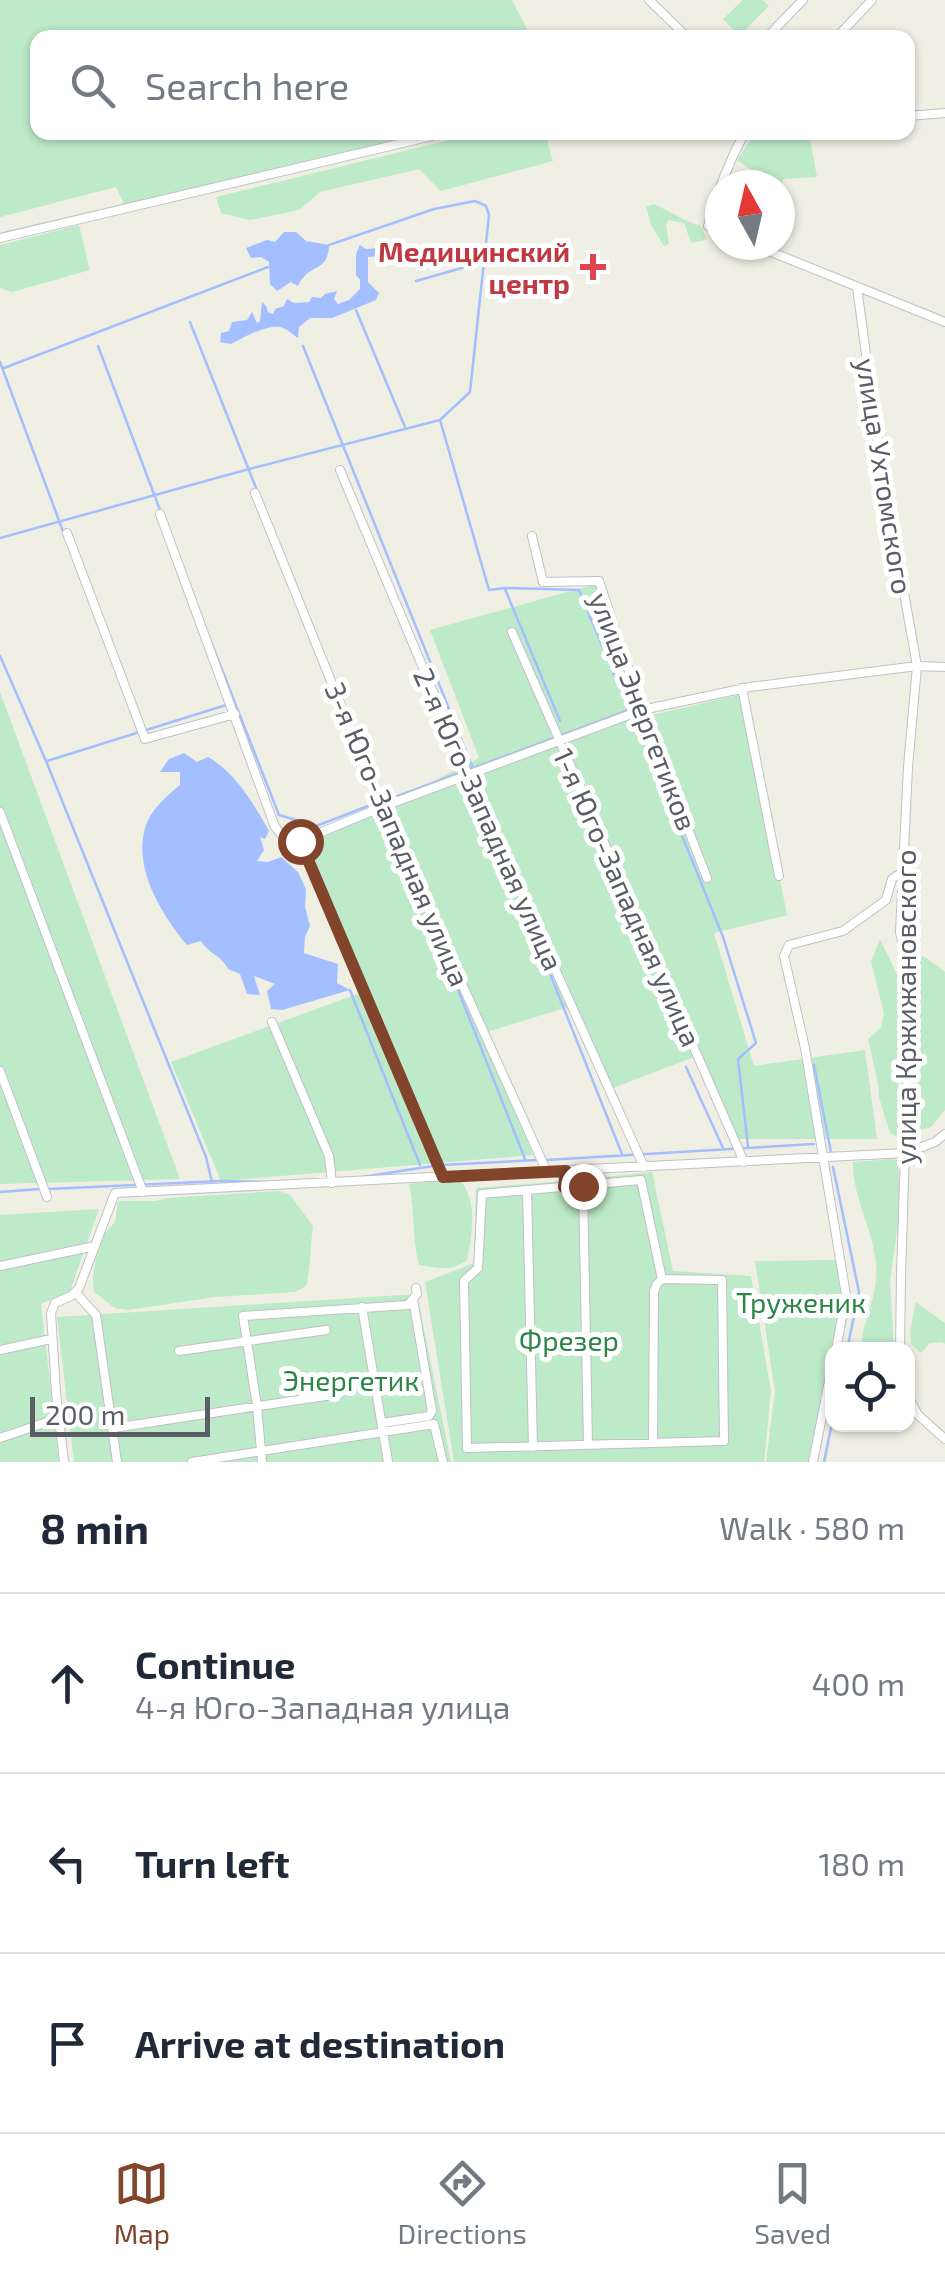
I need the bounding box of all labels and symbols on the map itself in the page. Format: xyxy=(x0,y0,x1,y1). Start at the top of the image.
north arrow xyxy=(705,170,795,260)
place label: Медицинский центр xyxy=(378,234,570,300)
marker: Медицинский центр xyxy=(580,254,606,280)
street label: улица Ухтомского xyxy=(850,356,920,596)
street label: улица Энергетиков xyxy=(583,587,705,835)
street label: 2-я Юго-Западная улица xyxy=(407,663,571,975)
street label: 3-я Юго-Западная улица xyxy=(318,677,478,991)
street label: 1-я Юго-Западная улица xyxy=(547,743,709,1051)
route start xyxy=(278,819,324,865)
street label: улица Кржижановского xyxy=(888,850,922,1164)
route end xyxy=(561,1164,607,1210)
park label: Труженик xyxy=(736,1285,866,1319)
park label: Фрезер xyxy=(519,1323,619,1357)
park label: Энергетик xyxy=(283,1363,419,1397)
scale bar xyxy=(30,1392,210,1436)

